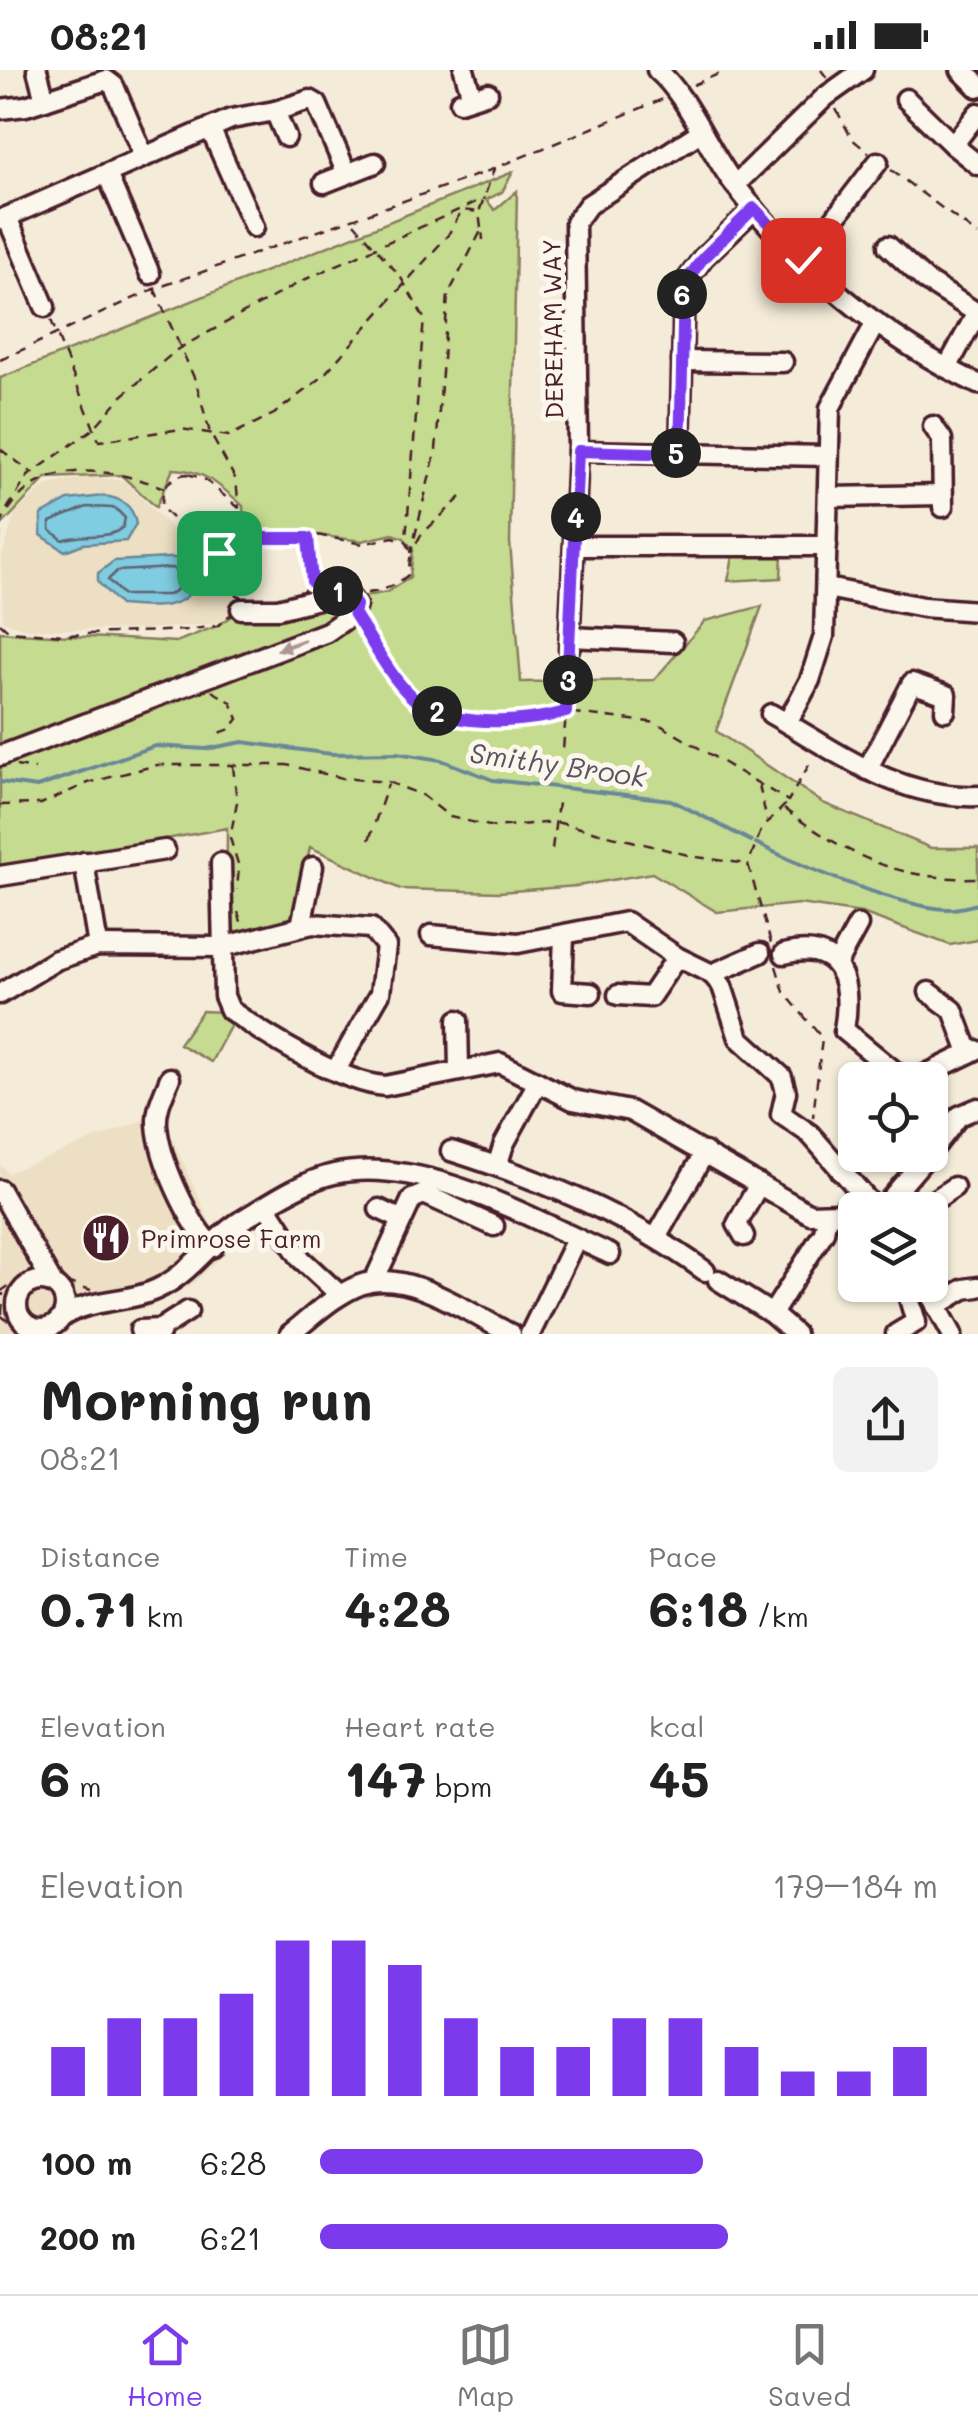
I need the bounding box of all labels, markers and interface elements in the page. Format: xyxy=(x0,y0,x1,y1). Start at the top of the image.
text: 08:21 xyxy=(50,10,148,60)
pin xyxy=(761,218,846,303)
icon: check xyxy=(776,233,831,288)
street label: DEREHAM WAY xyxy=(534,238,570,420)
pin: 6 xyxy=(657,269,707,319)
text: 6 xyxy=(674,276,690,312)
pin: 5 xyxy=(651,428,701,478)
text: 5 xyxy=(668,435,684,471)
pin: 4 xyxy=(551,492,601,542)
text: 4 xyxy=(567,499,585,535)
pin xyxy=(177,511,262,596)
icon: arrive xyxy=(192,526,247,581)
pin: 1 xyxy=(313,566,363,616)
text: 1 xyxy=(332,573,344,609)
one-way arrow xyxy=(276,638,306,653)
pin: 3 xyxy=(543,655,593,705)
text: 3 xyxy=(560,662,576,698)
pin: 2 xyxy=(412,686,462,736)
text: 2 xyxy=(429,693,445,729)
water label: Smithy Brook xyxy=(467,734,650,794)
map controls xyxy=(838,1062,948,1302)
button: locate xyxy=(838,1062,948,1172)
button: layers xyxy=(838,1192,948,1302)
restaurant icon: Primrose Farm xyxy=(80,1212,132,1264)
place label: Primrose Farm xyxy=(141,1222,321,1254)
text: Morning run xyxy=(40,1362,373,1434)
button: share xyxy=(833,1367,938,1472)
text: 08:21 xyxy=(40,1436,121,1478)
text: Distance xyxy=(40,1538,161,1574)
text: Time xyxy=(344,1538,408,1574)
text: Pace xyxy=(649,1538,717,1574)
text: 0.71 xyxy=(40,1574,138,1640)
text: 4:28 xyxy=(344,1574,451,1640)
text: 6:18 xyxy=(649,1574,748,1640)
text: km xyxy=(138,1598,184,1634)
text: /km xyxy=(748,1598,809,1634)
text: Elevation xyxy=(40,1708,166,1744)
text: Heart rate xyxy=(344,1708,496,1744)
text: kcal xyxy=(649,1708,704,1744)
text: 6 xyxy=(40,1744,70,1810)
text: 147 xyxy=(344,1744,426,1810)
text: 45 xyxy=(649,1744,710,1810)
text: m xyxy=(70,1768,102,1804)
text: bpm xyxy=(426,1768,492,1804)
text: Elevation xyxy=(40,1864,184,1906)
text: 179–184 m xyxy=(773,1864,938,1906)
text: 100 m xyxy=(40,2141,132,2183)
text: 6:28 xyxy=(200,2141,266,2183)
text: 200 m xyxy=(40,2216,136,2258)
text: 6:21 xyxy=(200,2216,261,2258)
tab: Home xyxy=(127,2317,203,2413)
tab: Map xyxy=(457,2317,514,2413)
tab: Saved xyxy=(768,2317,851,2413)

